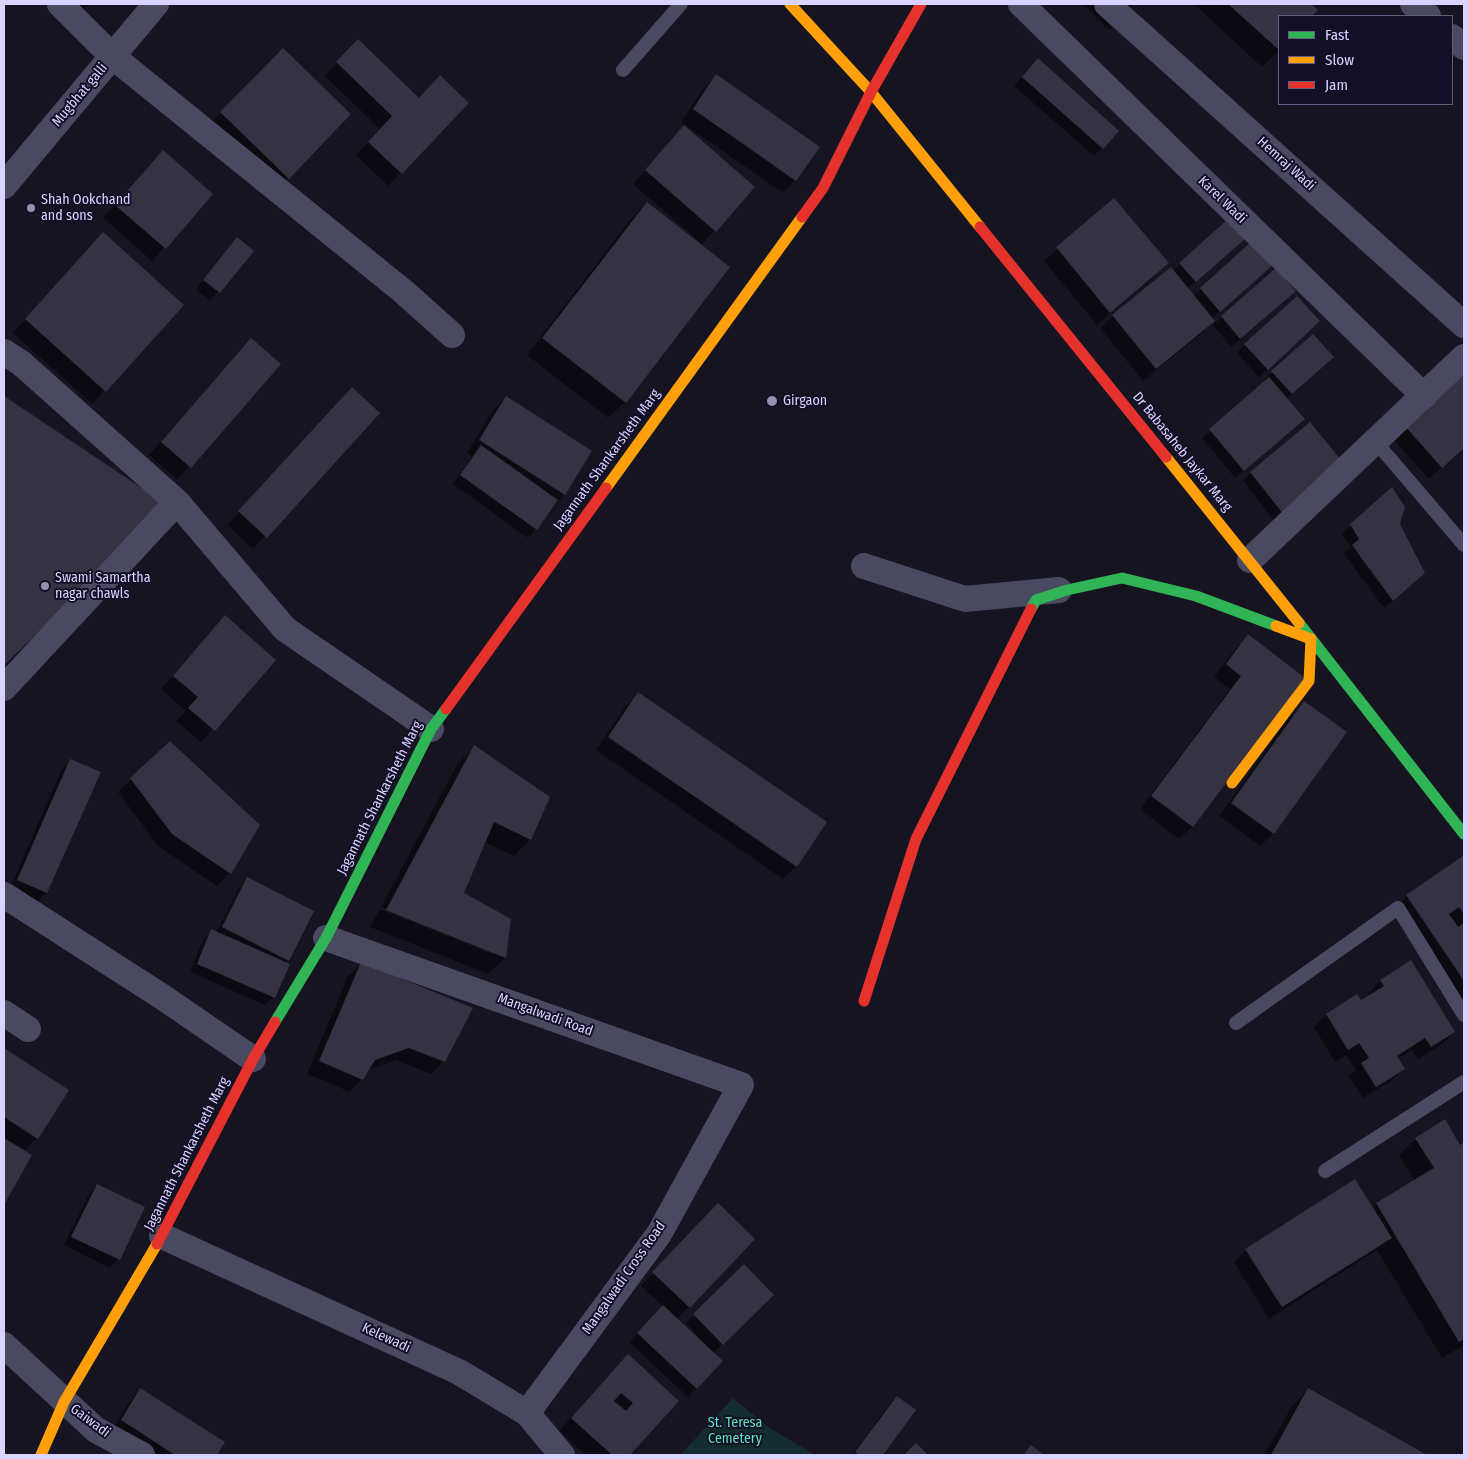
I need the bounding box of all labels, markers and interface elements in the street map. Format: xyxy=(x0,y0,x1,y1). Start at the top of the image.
legend xyxy=(1278,15,1453,105)
text: Fast xyxy=(1325,26,1349,44)
text: Slow xyxy=(1325,51,1354,69)
street label: Mugbhat galli xyxy=(49,60,111,130)
text: Jam xyxy=(1325,76,1348,94)
street label: Hemraj Wadi xyxy=(1254,134,1318,194)
street label: Karel Wadi xyxy=(1194,173,1250,227)
place label: Shah Ookchand and sons xyxy=(41,192,131,224)
marker: Shah Ookchand and sons xyxy=(25,202,37,214)
street label: Jagannath Shankarsheth Marg xyxy=(550,386,664,534)
street label: Dr Babasaheb Jaykar Marg xyxy=(1129,389,1235,515)
place label: Girgaon xyxy=(783,393,827,409)
marker: Girgaon xyxy=(765,394,779,408)
place label: Swami Samartha nagar chawls xyxy=(55,570,151,602)
marker: Swami Samartha nagar chawls xyxy=(39,580,51,592)
street label: Jagannath Shankarsheth Marg xyxy=(334,718,426,878)
street label: Mangalwadi Road xyxy=(495,990,595,1040)
street label: Jagannath Shankarsheth Marg xyxy=(141,1074,233,1234)
street label: Mangalwadi Cross Road xyxy=(579,1218,669,1338)
street label: Kelewadi xyxy=(359,1319,413,1357)
street label: Gaiwadi xyxy=(67,1401,113,1441)
park label: St. Teresa Cemetery xyxy=(708,1415,762,1448)

